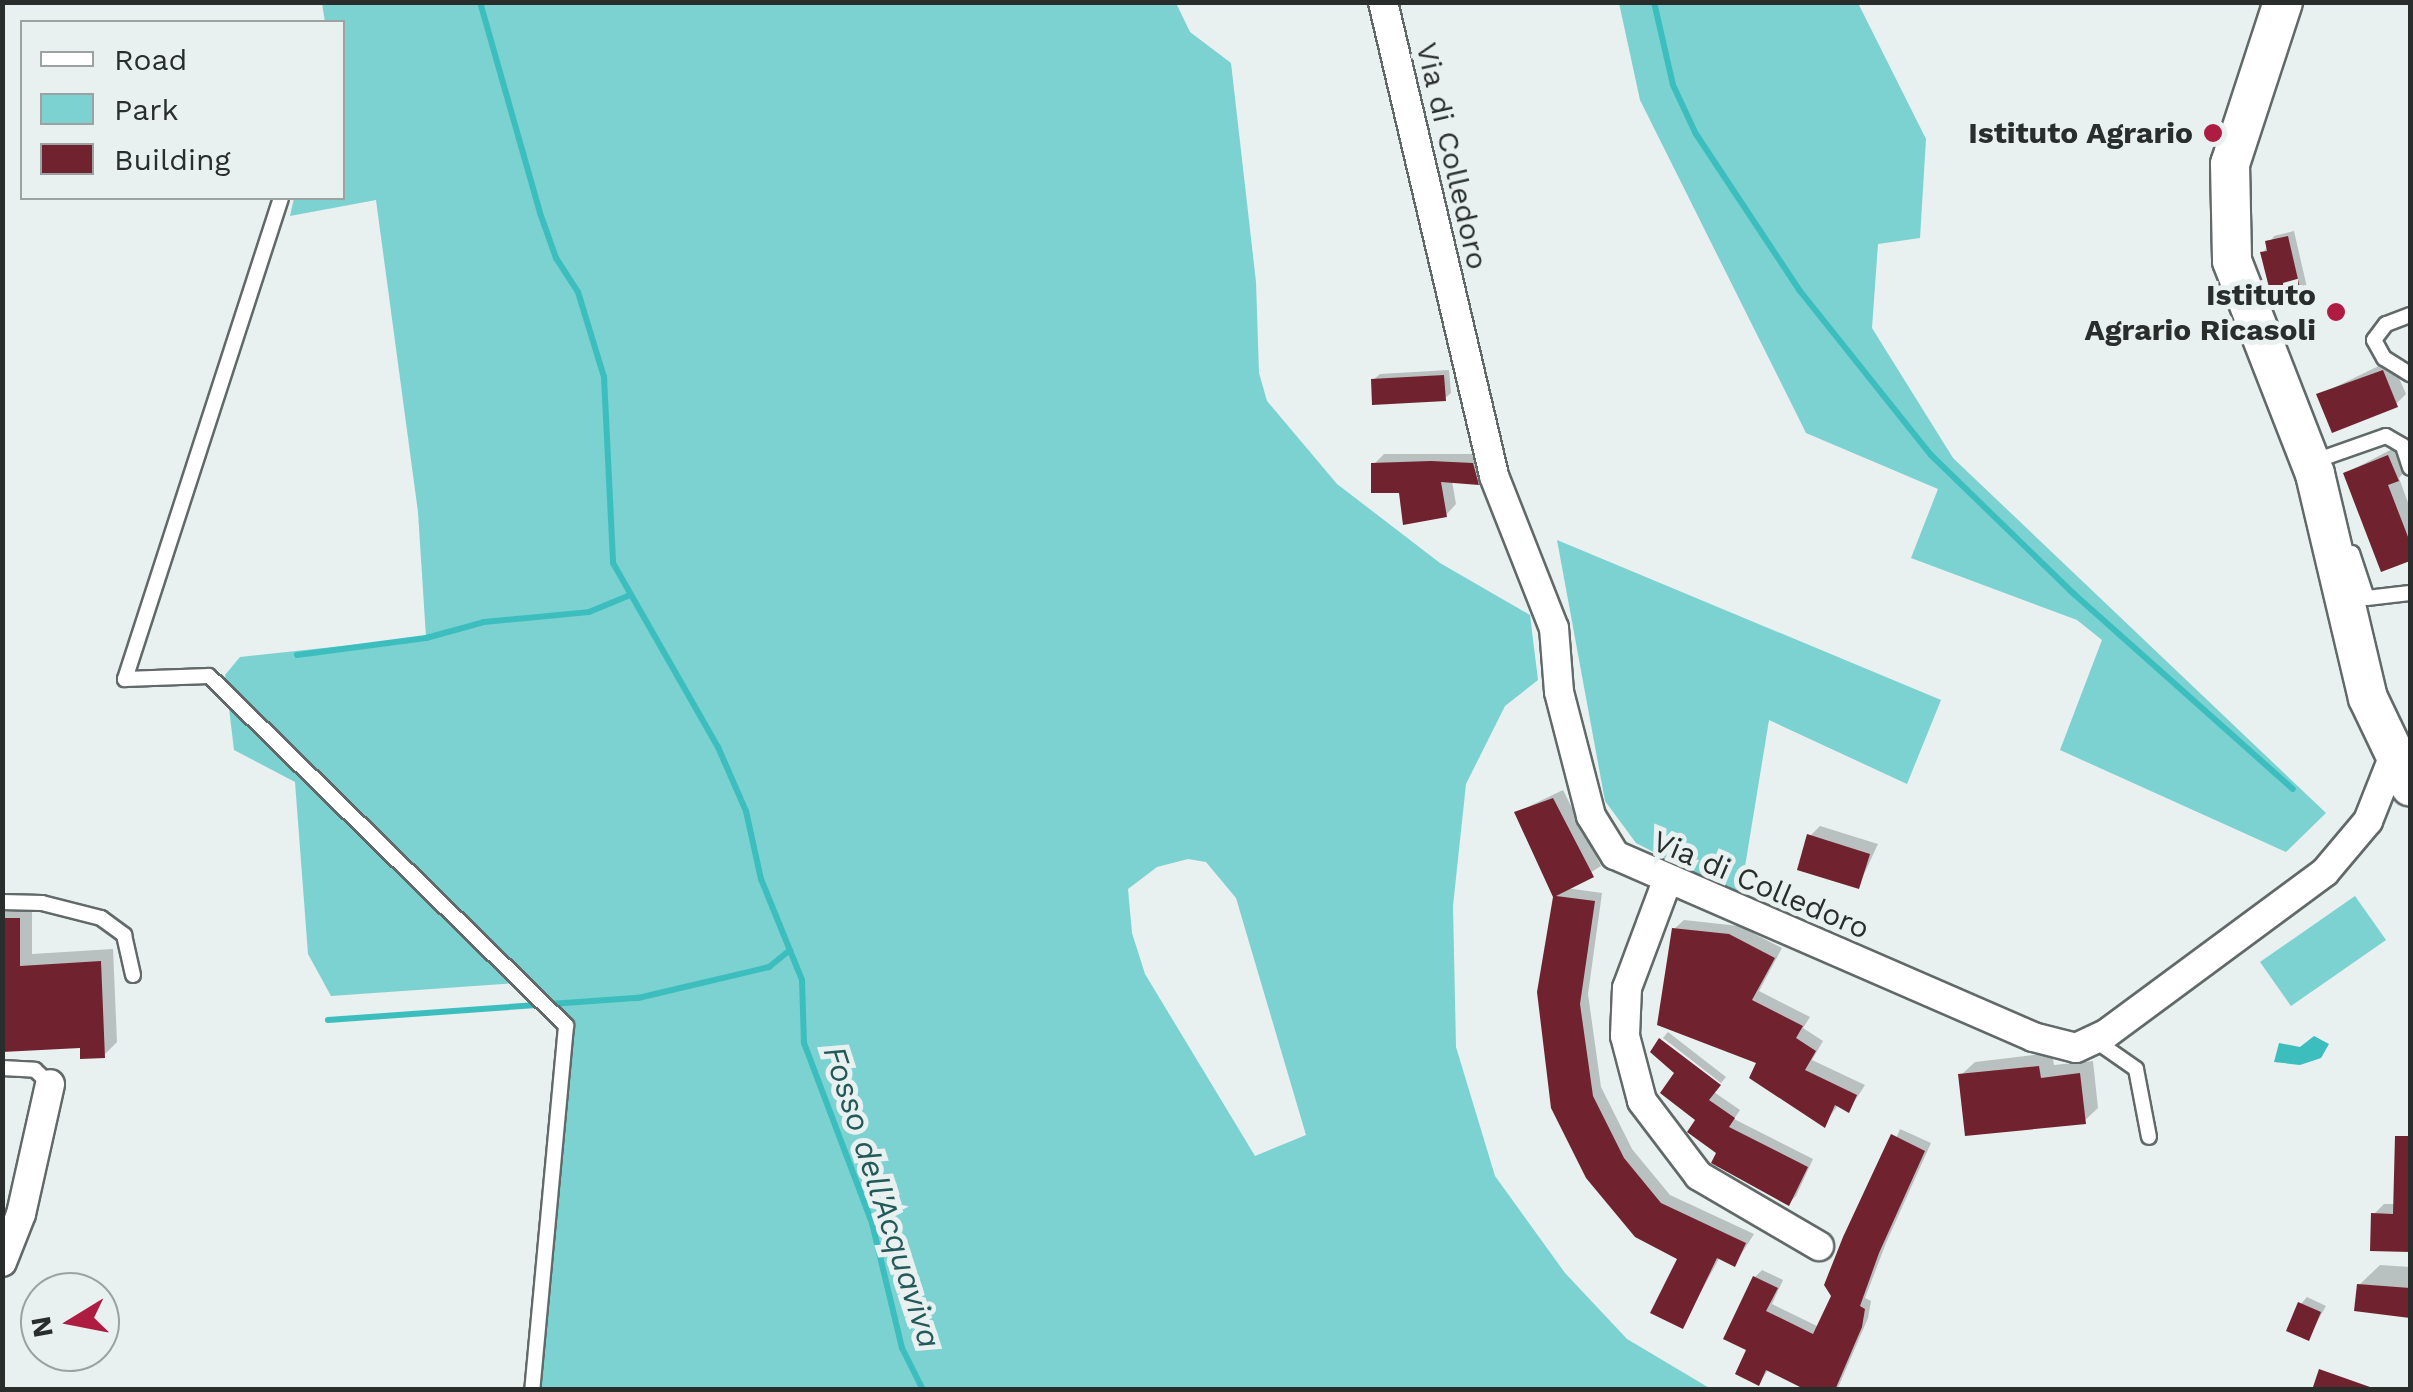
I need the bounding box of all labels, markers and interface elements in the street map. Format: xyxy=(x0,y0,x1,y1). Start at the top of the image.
legend xyxy=(20,20,345,200)
street label: Via di Colledoro xyxy=(1408,39,1496,273)
text: Road xyxy=(114,42,187,77)
text: Park xyxy=(114,92,179,127)
place label: Istituto Agrario xyxy=(1968,115,2193,151)
marker: Istituto Agrario xyxy=(2202,122,2224,144)
text: Building xyxy=(114,142,231,177)
place label: Istituto Agrario Ricasoli xyxy=(2084,277,2316,348)
marker: Istituto Agrario Ricasoli xyxy=(2325,301,2347,323)
street label: Via di Colledoro xyxy=(1647,823,1875,947)
water label: Fosso dell'Acquaviva xyxy=(815,1041,949,1353)
north arrow xyxy=(20,1272,120,1372)
text: N xyxy=(24,1314,60,1340)

